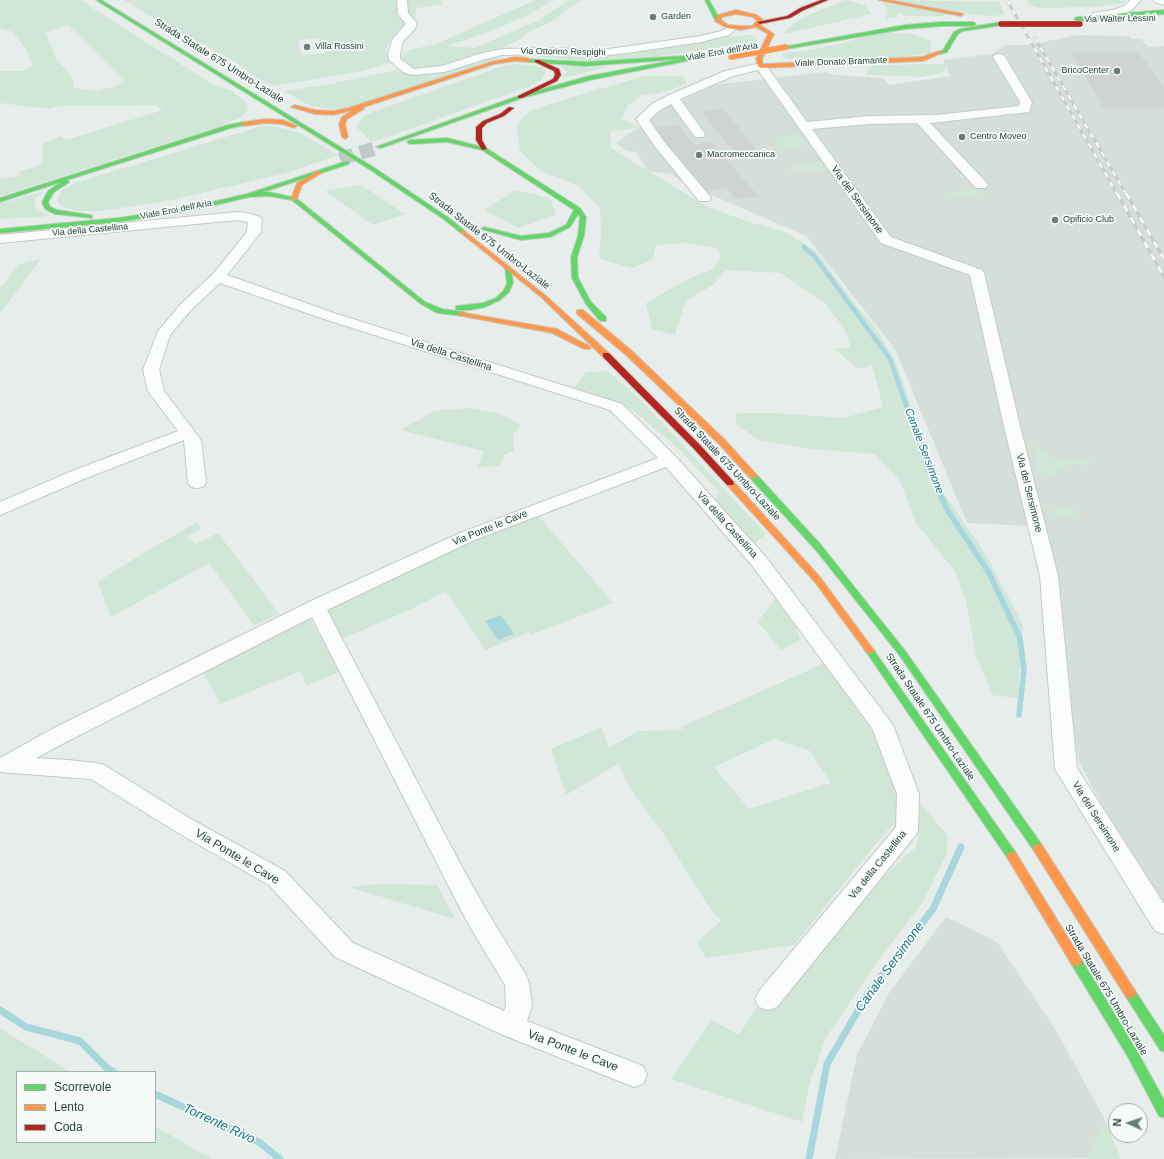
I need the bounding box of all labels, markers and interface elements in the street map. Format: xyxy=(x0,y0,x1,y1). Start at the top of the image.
marker: Garden xyxy=(648,12,658,22)
place label: Garden xyxy=(661,12,691,22)
street label: Via Walter Lessini xyxy=(1084,13,1156,25)
street label: Strada Statale 675 Umbro-Laziale xyxy=(152,16,286,106)
street label: Viale Eroi dell'Aria xyxy=(685,40,759,64)
marker: Villa Rossini xyxy=(302,42,312,52)
place label: Villa Rossini xyxy=(315,42,364,52)
street label: Via Ottorino Respighi xyxy=(520,46,606,58)
street label: Viale Donato Bramante xyxy=(794,55,888,69)
place label: BricoCenter xyxy=(1061,66,1109,76)
marker: BricoCenter xyxy=(1112,66,1122,76)
marker: Centro Moveo xyxy=(957,132,967,142)
place label: Centro Moveo xyxy=(970,132,1027,142)
marker: Macromeccanica xyxy=(694,150,704,160)
place label: Macromeccanica xyxy=(707,150,775,160)
street label: Via del Sersimone xyxy=(828,164,886,236)
street label: Strada Statale 675 Umbro-Laziale xyxy=(426,190,552,292)
street label: Viale Eroi dell'Aria xyxy=(139,198,213,222)
marker: Opificio Club xyxy=(1050,215,1060,225)
place label: Opificio Club xyxy=(1063,215,1114,225)
street label: Via della Castellina xyxy=(51,221,129,239)
street label: Via della Castellina xyxy=(409,336,493,374)
street label: Strada Statale 675 Umbro-Laziale xyxy=(671,405,783,523)
water label: Canale Sersimone xyxy=(902,406,946,496)
street label: Via del Sersimone xyxy=(1013,452,1045,534)
street label: Via della Castellina xyxy=(694,489,760,561)
street label: Via Ponte le Cave xyxy=(451,507,529,549)
street label: Strada Statale 675 Umbro-Laziale xyxy=(883,651,977,783)
street label: Via del Sersimone xyxy=(1069,779,1123,855)
street label: Via Ponte le Cave xyxy=(192,826,282,888)
street label: Via della Castellina xyxy=(847,828,909,902)
water label: Canale Sersimone xyxy=(852,919,928,1015)
street label: Strada Statale 675 Umbro-Laziale xyxy=(1062,922,1150,1058)
street label: Via Ponte le Cave xyxy=(526,1027,620,1075)
legend xyxy=(16,1071,156,1143)
text: Scorrevole xyxy=(54,1080,111,1094)
text: Lento xyxy=(54,1100,84,1114)
water label: Torrente Rivo xyxy=(181,1101,257,1147)
north arrow xyxy=(1108,1103,1148,1143)
text: N xyxy=(1111,1118,1123,1127)
text: Coda xyxy=(54,1120,83,1134)

